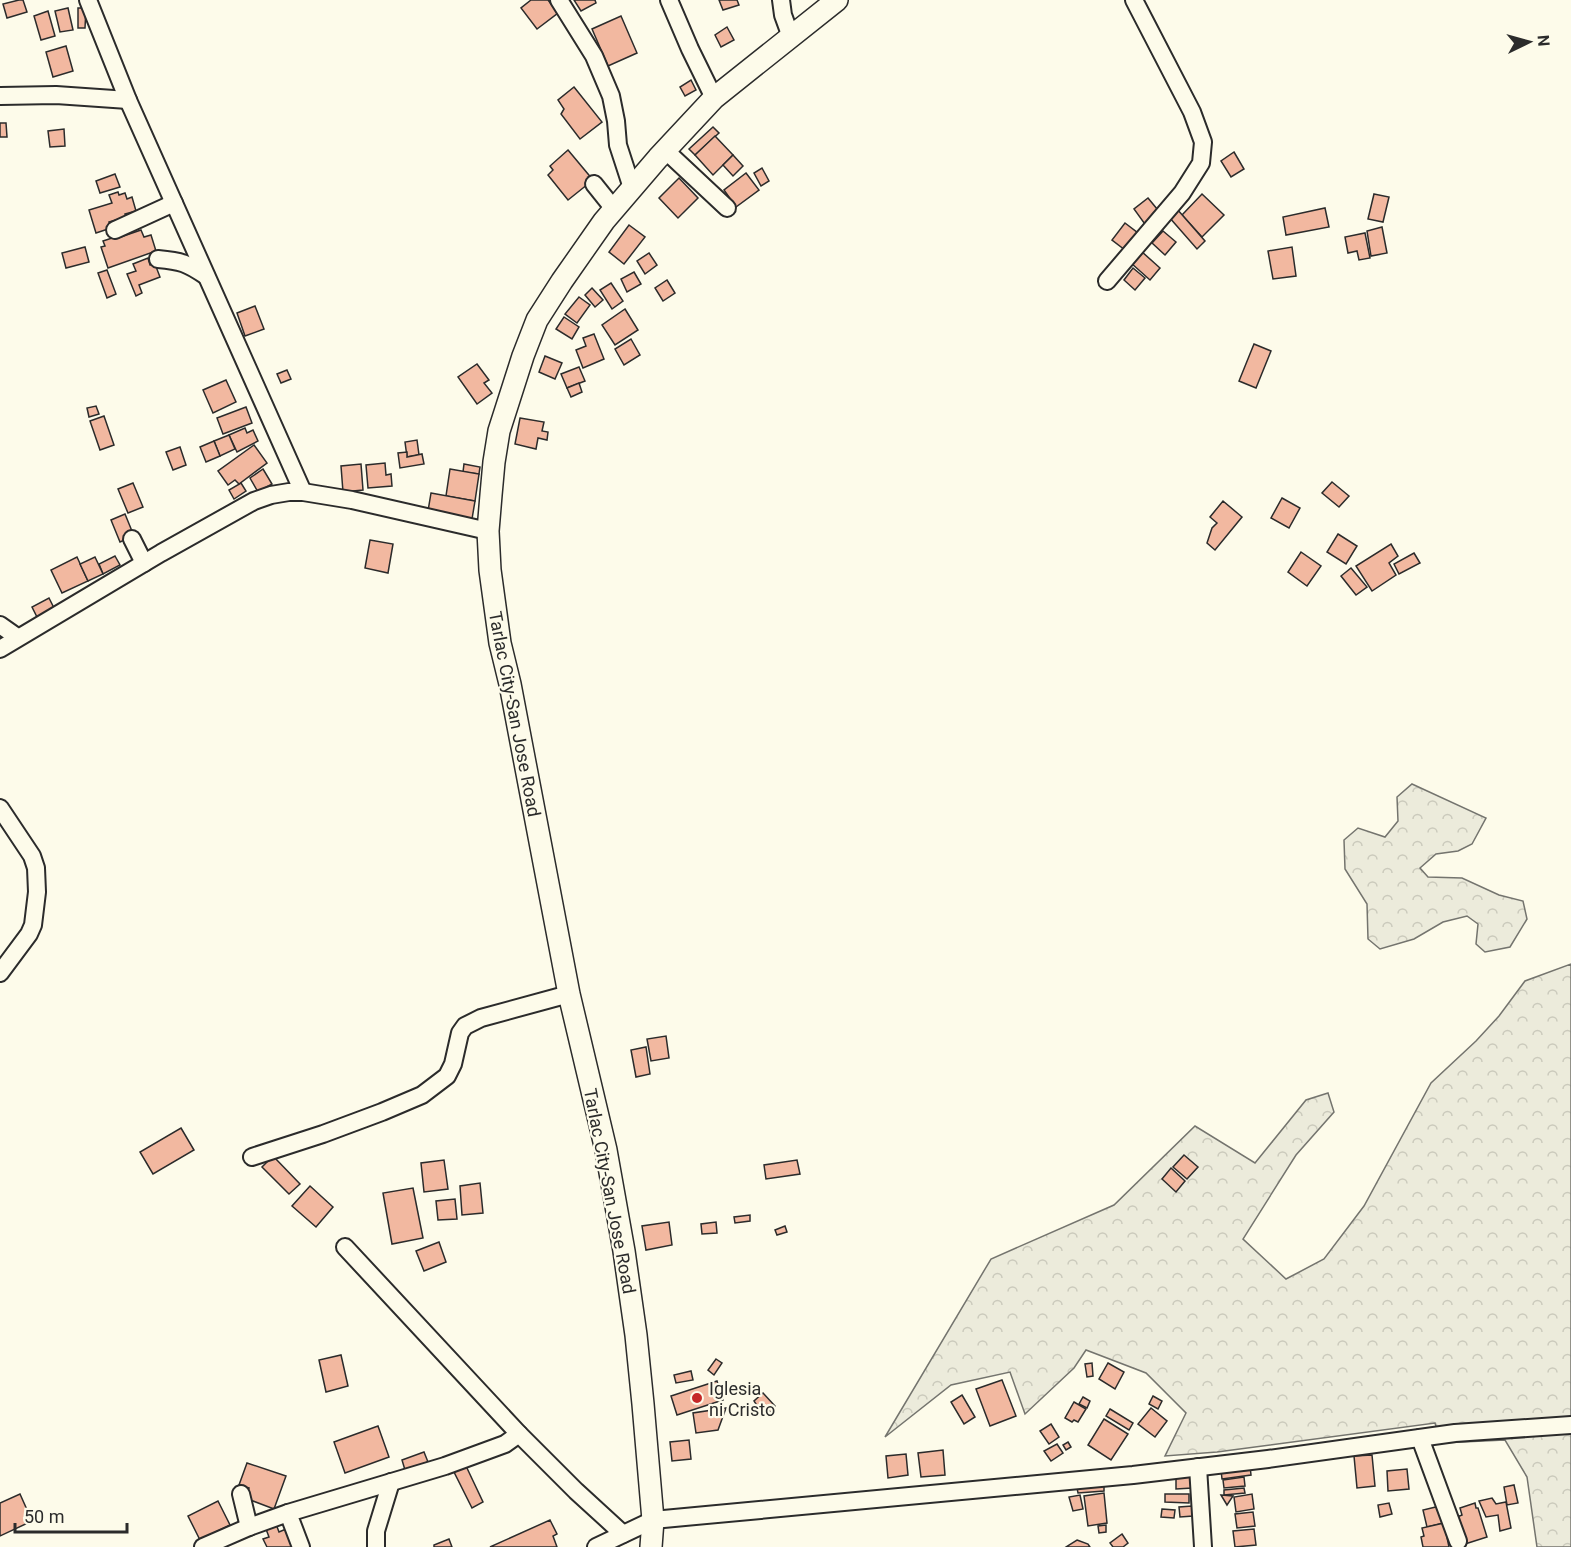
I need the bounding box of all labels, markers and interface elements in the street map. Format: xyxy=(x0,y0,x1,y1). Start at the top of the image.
north arrow xyxy=(1499,12,1559,72)
text: N xyxy=(1533,34,1553,47)
street label: Tarlac City-San Jose Road xyxy=(485,609,545,819)
street label: Tarlac City-San Jose Road xyxy=(580,1086,640,1296)
place label: Iglesia ni Cristo xyxy=(709,1378,775,1420)
marker: Iglesia ni Cristo xyxy=(690,1391,704,1405)
scale bar xyxy=(15,1496,128,1534)
text: 50 m xyxy=(24,1506,64,1527)

